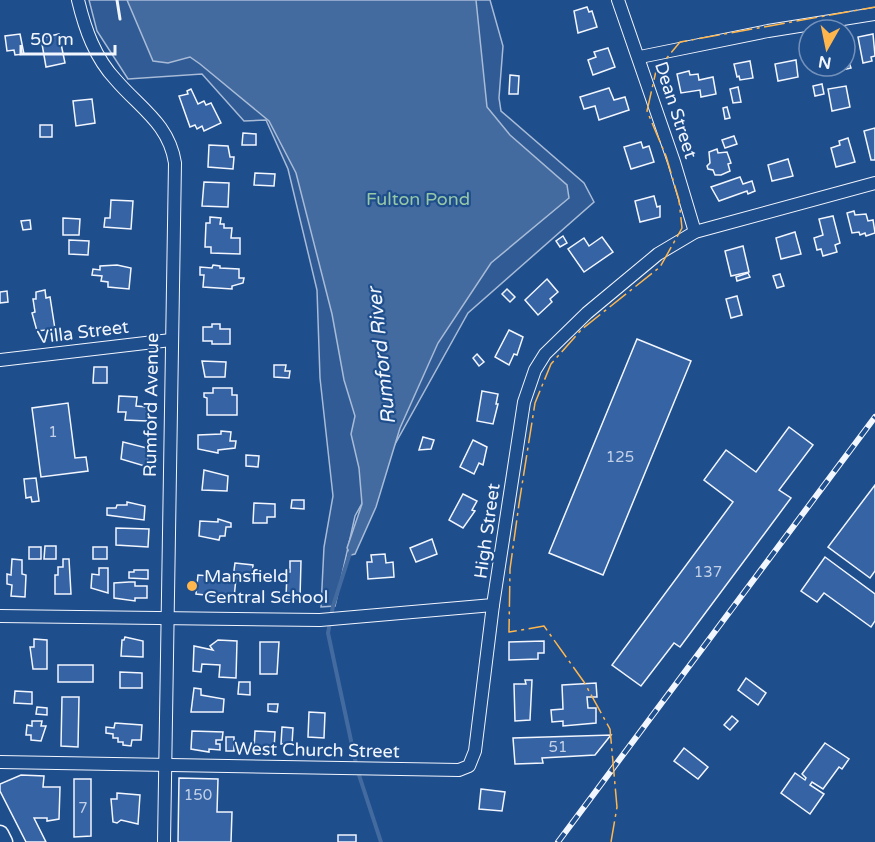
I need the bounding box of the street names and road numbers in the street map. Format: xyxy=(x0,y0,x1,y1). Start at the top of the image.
street label: Dean Street xyxy=(650,59,702,161)
street label: Villa Street xyxy=(36,315,130,349)
street label: Rumford Avenue xyxy=(139,333,163,477)
street label: High Street xyxy=(469,482,505,580)
street label: West Church Street xyxy=(234,738,400,762)

